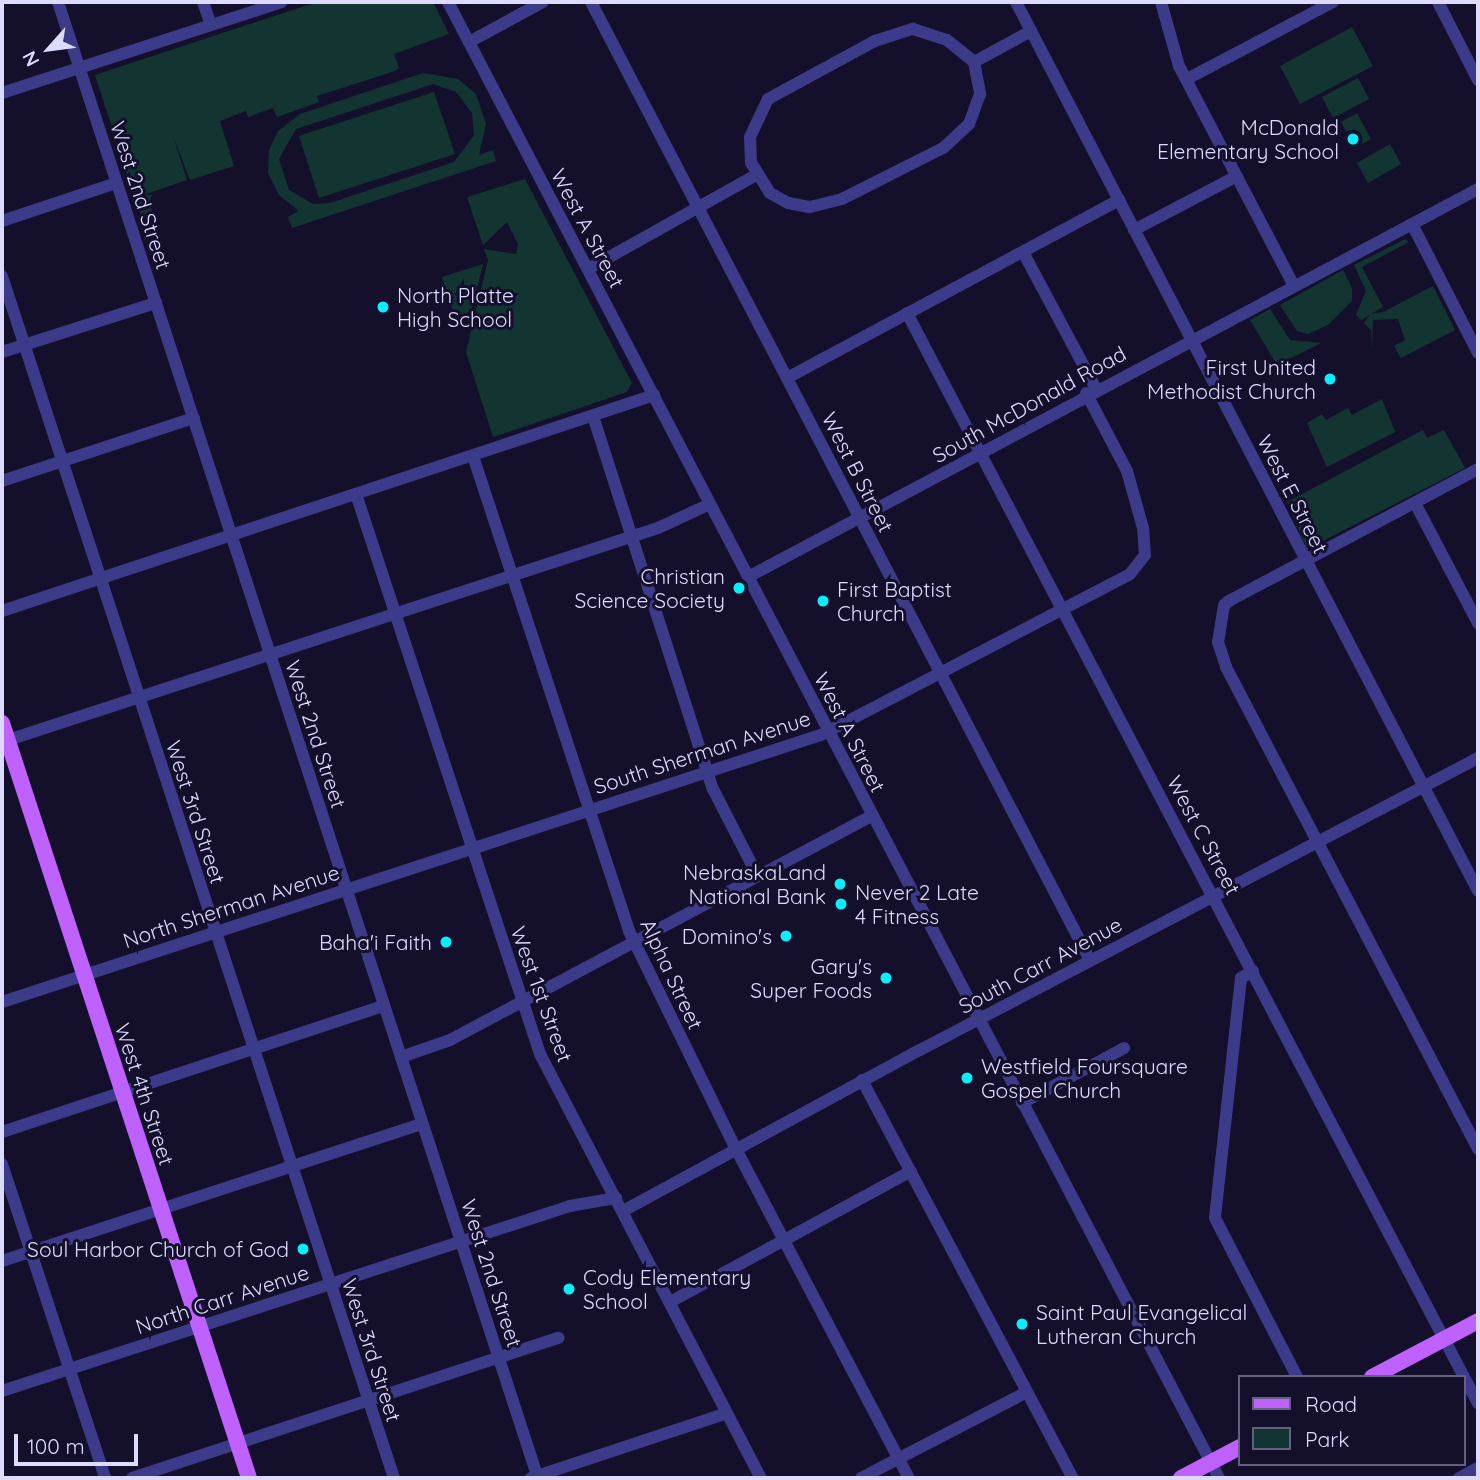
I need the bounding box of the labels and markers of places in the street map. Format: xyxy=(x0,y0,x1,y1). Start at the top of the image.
place label: McDonald Elementary School xyxy=(1157,114,1339,164)
marker: McDonald Elementary School xyxy=(1345,131,1361,147)
place label: North Platte High School xyxy=(397,282,514,332)
marker: North Platte High School xyxy=(375,299,391,315)
place label: First United Methodist Church xyxy=(1147,354,1316,404)
marker: First United Methodist Church xyxy=(1322,371,1338,387)
place label: Christian Science Society xyxy=(575,563,725,613)
place label: First Baptist Church xyxy=(837,576,952,626)
marker: Christian Science Society xyxy=(731,580,747,596)
marker: First Baptist Church xyxy=(815,593,831,609)
place label: NebraskaLand National Bank xyxy=(683,859,826,909)
marker: NebraskaLand National Bank xyxy=(832,876,848,892)
place label: Never 2 Late 4 Fitness xyxy=(855,879,979,929)
marker: Never 2 Late 4 Fitness xyxy=(833,896,849,912)
place label: Domino's xyxy=(682,923,772,949)
marker: Domino's xyxy=(778,928,794,944)
place label: Baha'i Faith xyxy=(319,929,432,955)
marker: Baha'i Faith xyxy=(438,934,454,950)
place label: Gary's Super Foods xyxy=(750,953,872,1003)
marker: Gary's Super Foods xyxy=(878,970,894,986)
place label: Westfield Foursquare Gospel Church xyxy=(981,1053,1188,1103)
marker: Westfield Foursquare Gospel Church xyxy=(959,1070,975,1086)
place label: Soul Harbor Church of God xyxy=(27,1236,289,1262)
marker: Soul Harbor Church of God xyxy=(295,1241,311,1257)
place label: Cody Elementary School xyxy=(583,1264,751,1314)
marker: Cody Elementary School xyxy=(561,1281,577,1297)
place label: Saint Paul Evangelical Lutheran Church xyxy=(1036,1299,1247,1349)
marker: Saint Paul Evangelical Lutheran Church xyxy=(1014,1316,1030,1332)

